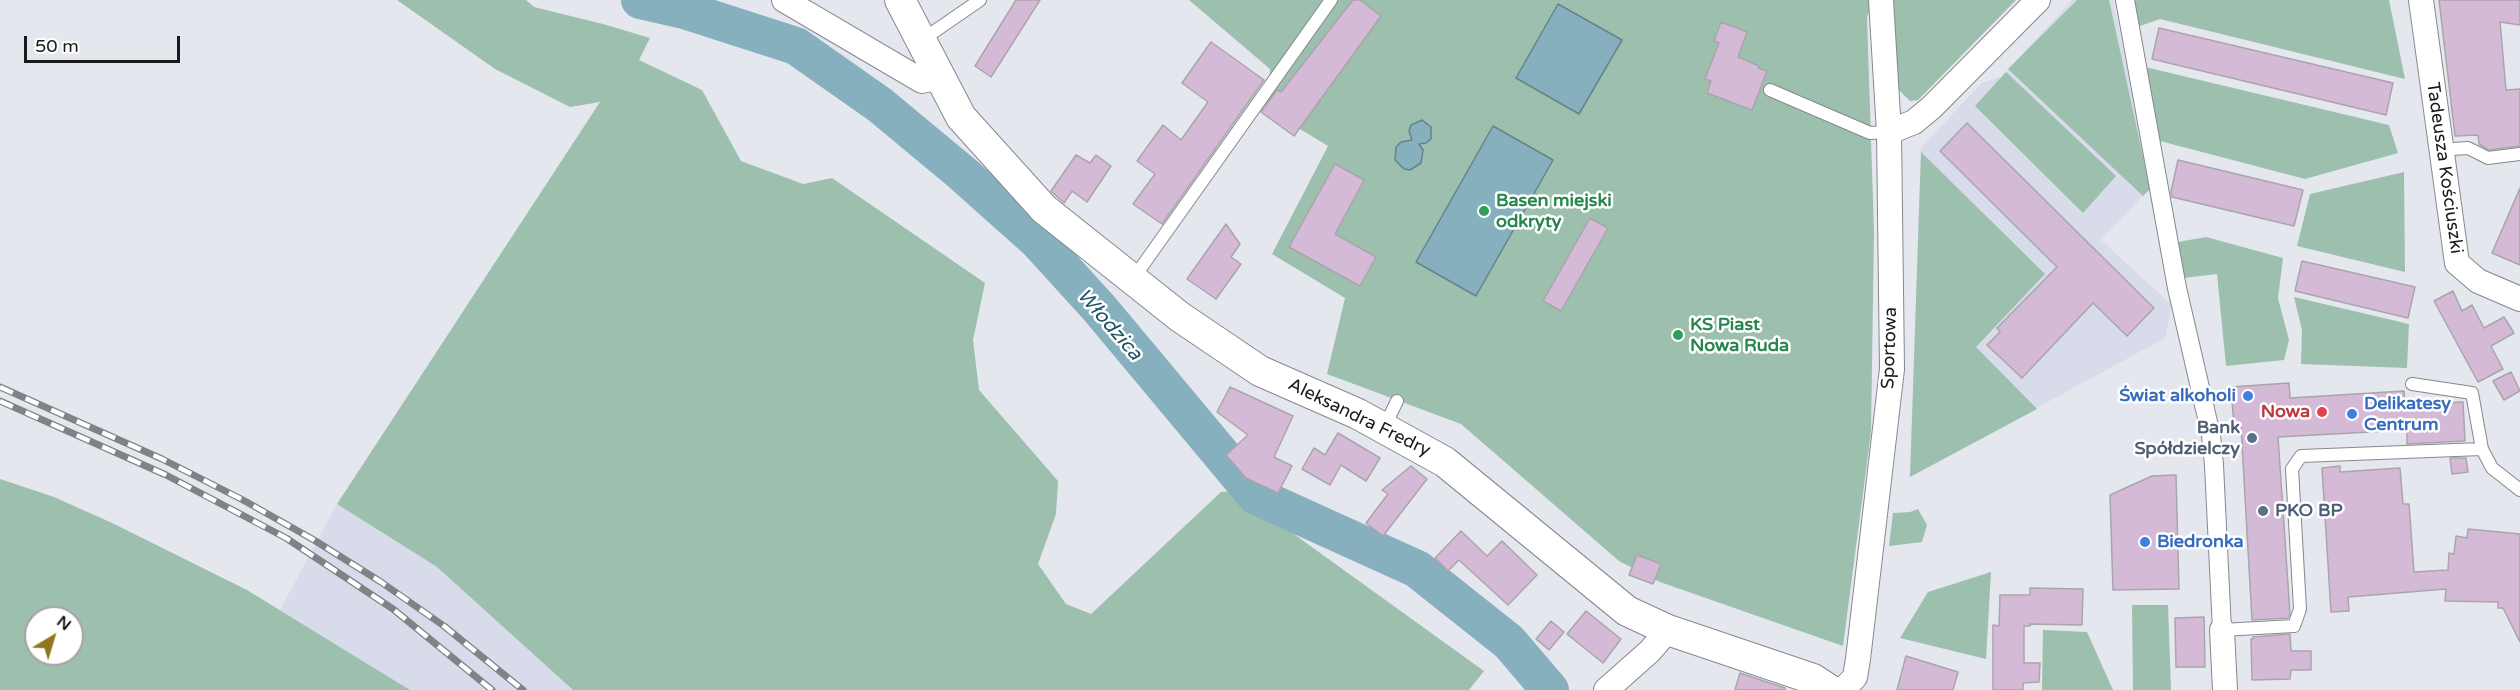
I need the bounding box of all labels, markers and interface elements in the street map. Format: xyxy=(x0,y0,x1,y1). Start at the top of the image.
scale bar xyxy=(27,24,183,62)
text: 50 m xyxy=(35,35,79,57)
street label: Tadeusza Kościuszki xyxy=(2421,81,2467,255)
place label: Basen miejski odkryty xyxy=(1496,190,1612,232)
marker: Basen miejski odkryty xyxy=(1477,204,1491,218)
water label: Włodzica xyxy=(1071,284,1147,366)
street label: Sportowa xyxy=(1878,307,1902,389)
place label: KS Piast Nowa Ruda xyxy=(1690,314,1789,356)
marker: KS Piast Nowa Ruda xyxy=(1671,328,1685,342)
street label: Aleksandra Fredry xyxy=(1284,374,1434,462)
place label: Świat alkoholi xyxy=(2119,385,2236,407)
marker: Świat alkoholi xyxy=(2241,389,2255,403)
place label: Delikatesy Centrum xyxy=(2364,393,2451,436)
place label: Nowa xyxy=(2261,401,2310,423)
marker: Nowa xyxy=(2315,405,2329,419)
marker: Delikatesy Centrum xyxy=(2345,407,2359,421)
place label: Bank Spółdzielczy xyxy=(2134,417,2240,460)
marker: Bank Spółdzielczy xyxy=(2245,431,2259,445)
place label: PKO BP xyxy=(2275,500,2342,522)
marker: PKO BP xyxy=(2256,504,2270,518)
place label: Biedronka xyxy=(2157,531,2244,553)
marker: Biedronka xyxy=(2138,535,2152,549)
north arrow xyxy=(24,606,84,666)
text: N xyxy=(53,612,75,635)

